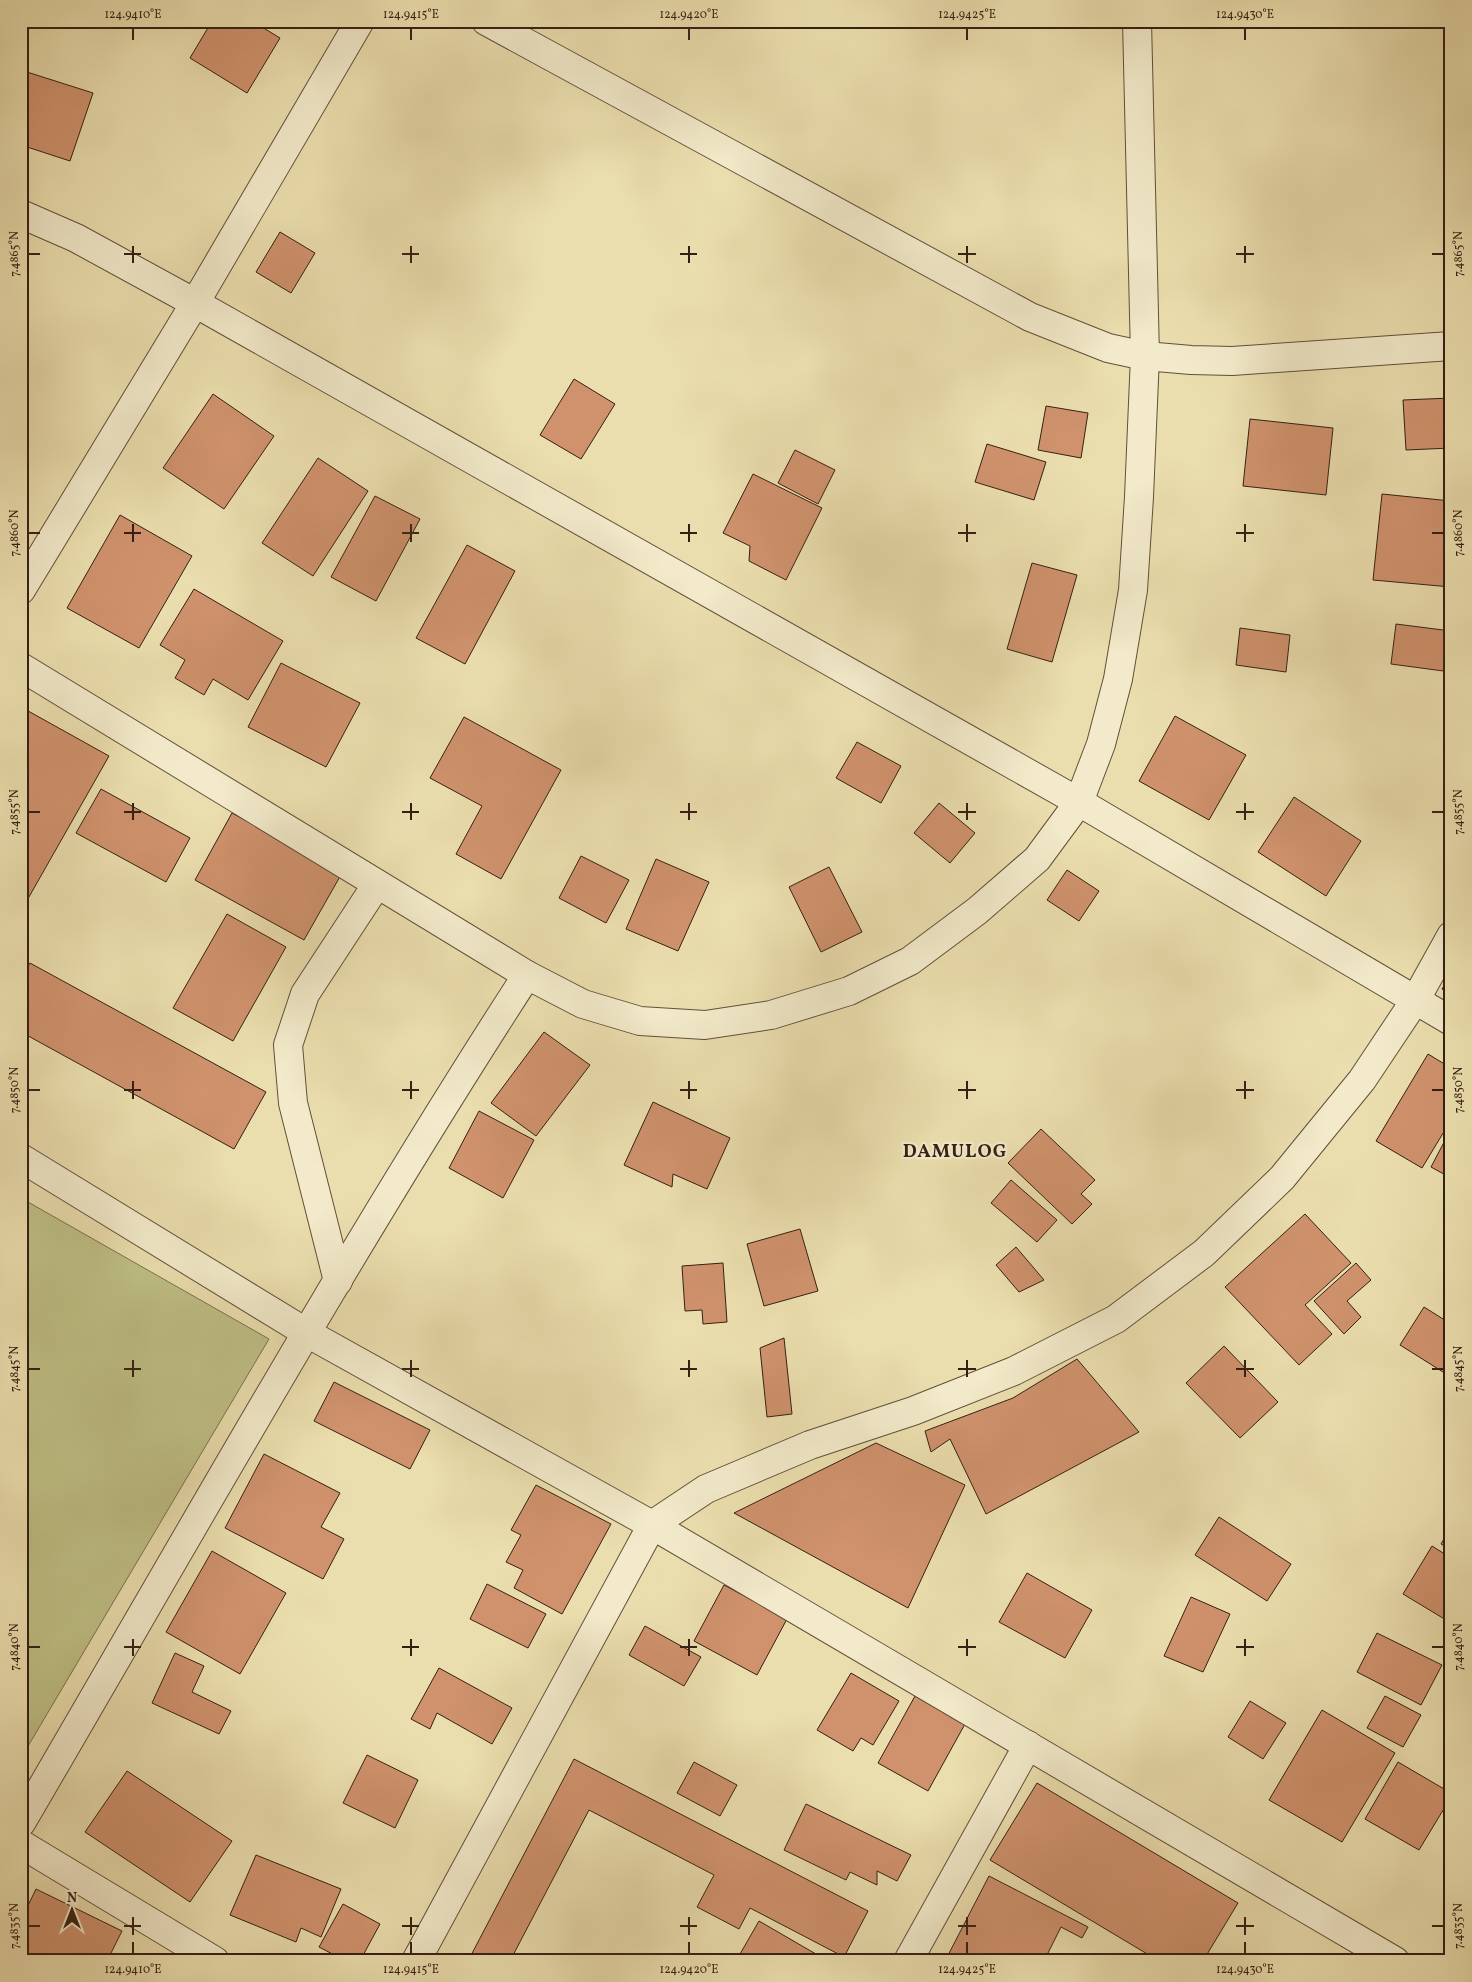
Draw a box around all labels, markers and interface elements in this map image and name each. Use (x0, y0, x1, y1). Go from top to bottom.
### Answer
text: 124.9410°E (104, 7, 162, 23)
text: 124.9415°E (383, 7, 439, 23)
text: 124.9420°E (660, 7, 718, 23)
text: 124.9425°E (938, 7, 996, 23)
text: 124.9430°E (1216, 7, 1274, 23)
text: 7.4865°N (7, 231, 23, 277)
text: 7.4865°N (1451, 231, 1467, 277)
text: 7.4860°N (7, 509, 23, 556)
text: 7.4860°N (1451, 509, 1467, 556)
text: 7.4855°N (7, 789, 23, 835)
text: 7.4855°N (1451, 789, 1467, 835)
text: 7.4850°N (7, 1067, 23, 1113)
text: 7.4850°N (1451, 1067, 1467, 1113)
district label: DAMULOG (903, 1139, 1007, 1165)
text: 7.4845°N (7, 1346, 23, 1392)
text: 7.4845°N (1451, 1346, 1467, 1392)
text: 7.4840°N (7, 1623, 23, 1671)
text: 7.4840°N (1451, 1623, 1467, 1671)
north arrow (48, 1884, 98, 1934)
text: N (67, 1889, 77, 1908)
text: 7.4835°N (7, 1903, 23, 1949)
text: 7.4835°N (1451, 1903, 1467, 1949)
text: 124.9410°E (104, 1962, 162, 1978)
text: 124.9415°E (383, 1962, 439, 1978)
text: 124.9420°E (660, 1962, 718, 1978)
text: 124.9425°E (938, 1962, 996, 1978)
text: 124.9430°E (1216, 1962, 1274, 1978)

